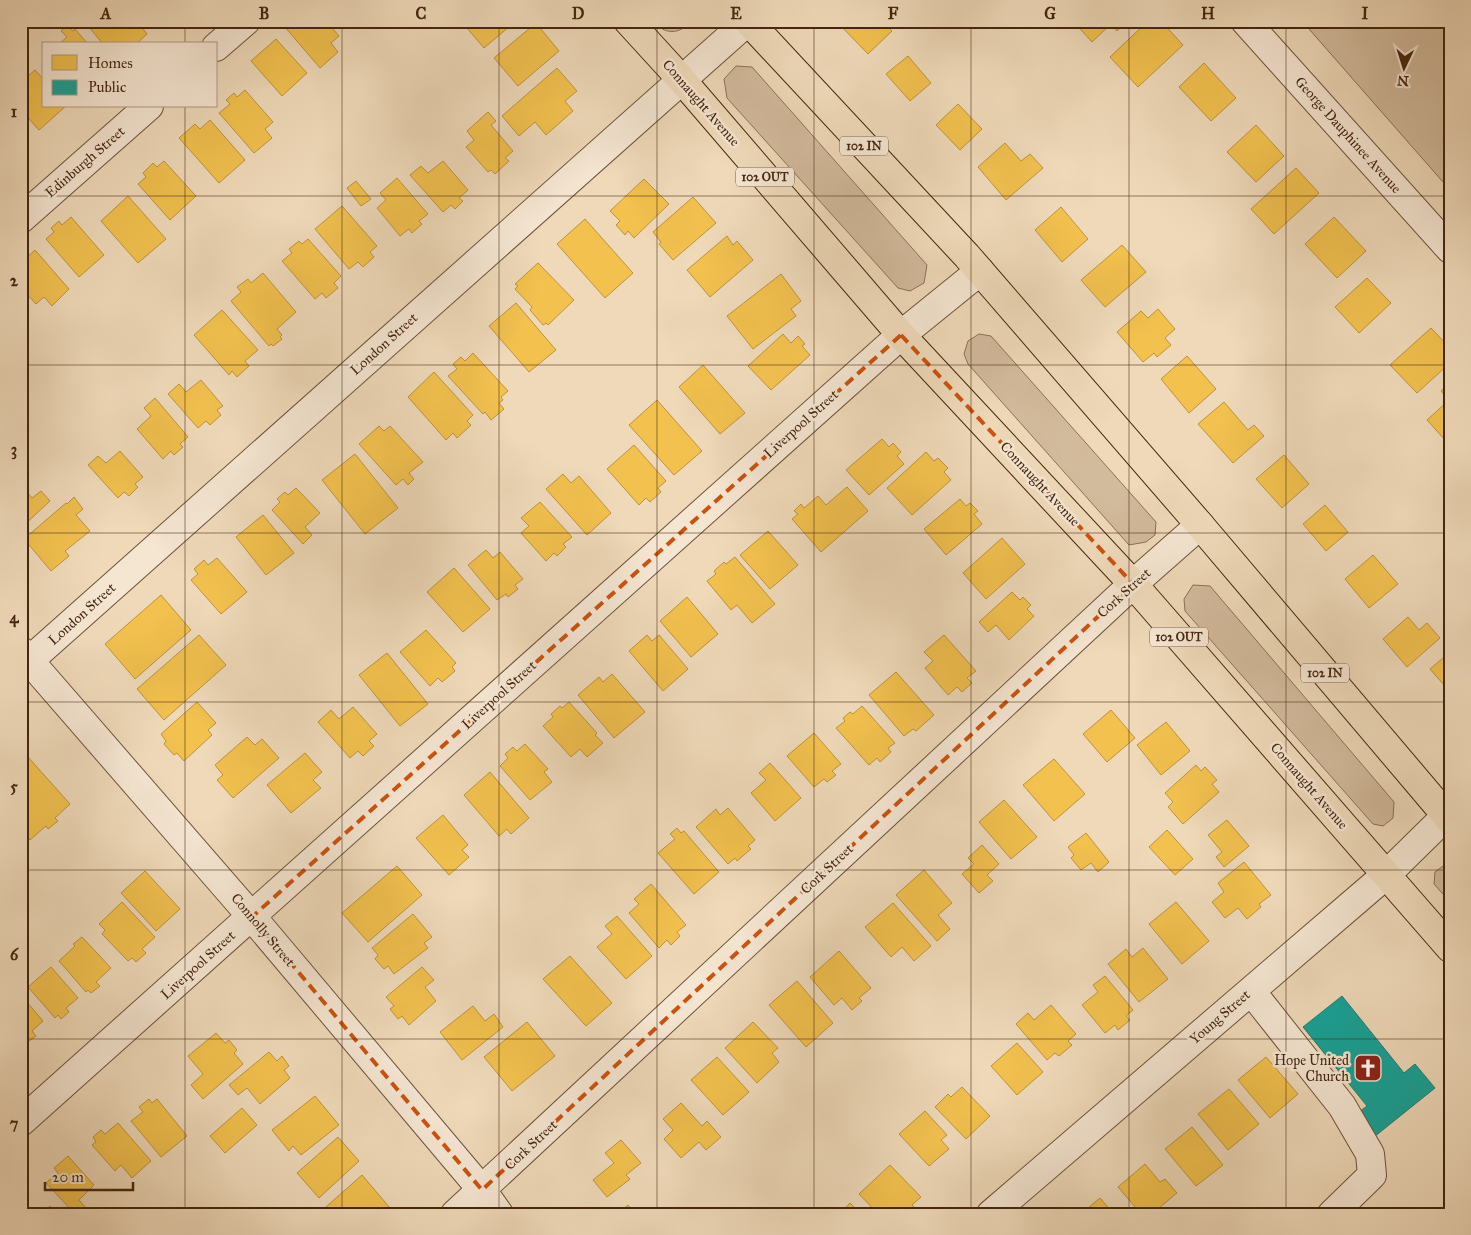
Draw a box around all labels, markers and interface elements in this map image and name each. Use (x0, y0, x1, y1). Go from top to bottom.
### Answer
text: A (100, 4, 112, 23)
text: B (259, 4, 269, 23)
text: C (416, 4, 427, 23)
text: D (572, 4, 585, 23)
text: E (730, 4, 742, 23)
text: F (888, 4, 899, 23)
text: G (1044, 4, 1056, 23)
text: H (1201, 4, 1215, 23)
text: I (1362, 4, 1369, 23)
legend (42, 42, 218, 108)
north arrow (1378, 42, 1428, 92)
text: Homes (88, 54, 133, 72)
street label: Connaught Avenue (659, 56, 743, 150)
text: N (1396, 72, 1410, 89)
street label: George Dauphinee Avenue (1291, 73, 1405, 197)
text: Public (88, 78, 126, 96)
text: 1 (11, 102, 18, 121)
street label: Edinburgh Street (42, 123, 128, 201)
road number: 102 IN (840, 136, 888, 156)
road number: 102 OUT (736, 168, 794, 186)
text: 2 (10, 271, 19, 290)
street label: London Street (347, 309, 421, 379)
street label: Liverpool Street (760, 386, 842, 462)
street label: Connaught Avenue (996, 438, 1084, 530)
text: 3 (11, 440, 17, 460)
street label: Cork Street (1094, 565, 1154, 621)
street label: London Street (45, 579, 119, 649)
text: 4 (10, 608, 20, 628)
road number: 102 OUT (1150, 628, 1208, 646)
street label: Liverpool Street (458, 657, 540, 733)
road number: 102 IN (1301, 664, 1349, 682)
street label: Connaught Avenue (1267, 739, 1351, 833)
text: 5 (10, 777, 18, 796)
street label: Cork Street (797, 840, 857, 898)
street label: Connolly Street (227, 890, 299, 970)
street label: Liverpool Street (157, 927, 239, 1003)
text: 6 (10, 945, 19, 964)
street label: Young Street (1186, 986, 1254, 1048)
place label: Hope United Church (1274, 1052, 1349, 1085)
church icon: Hope United Church (1353, 1053, 1383, 1083)
text: 7 (10, 1114, 19, 1133)
street label: Cork Street (501, 1116, 561, 1174)
scale bar (45, 1160, 132, 1192)
text: 20 m (52, 1168, 84, 1186)

